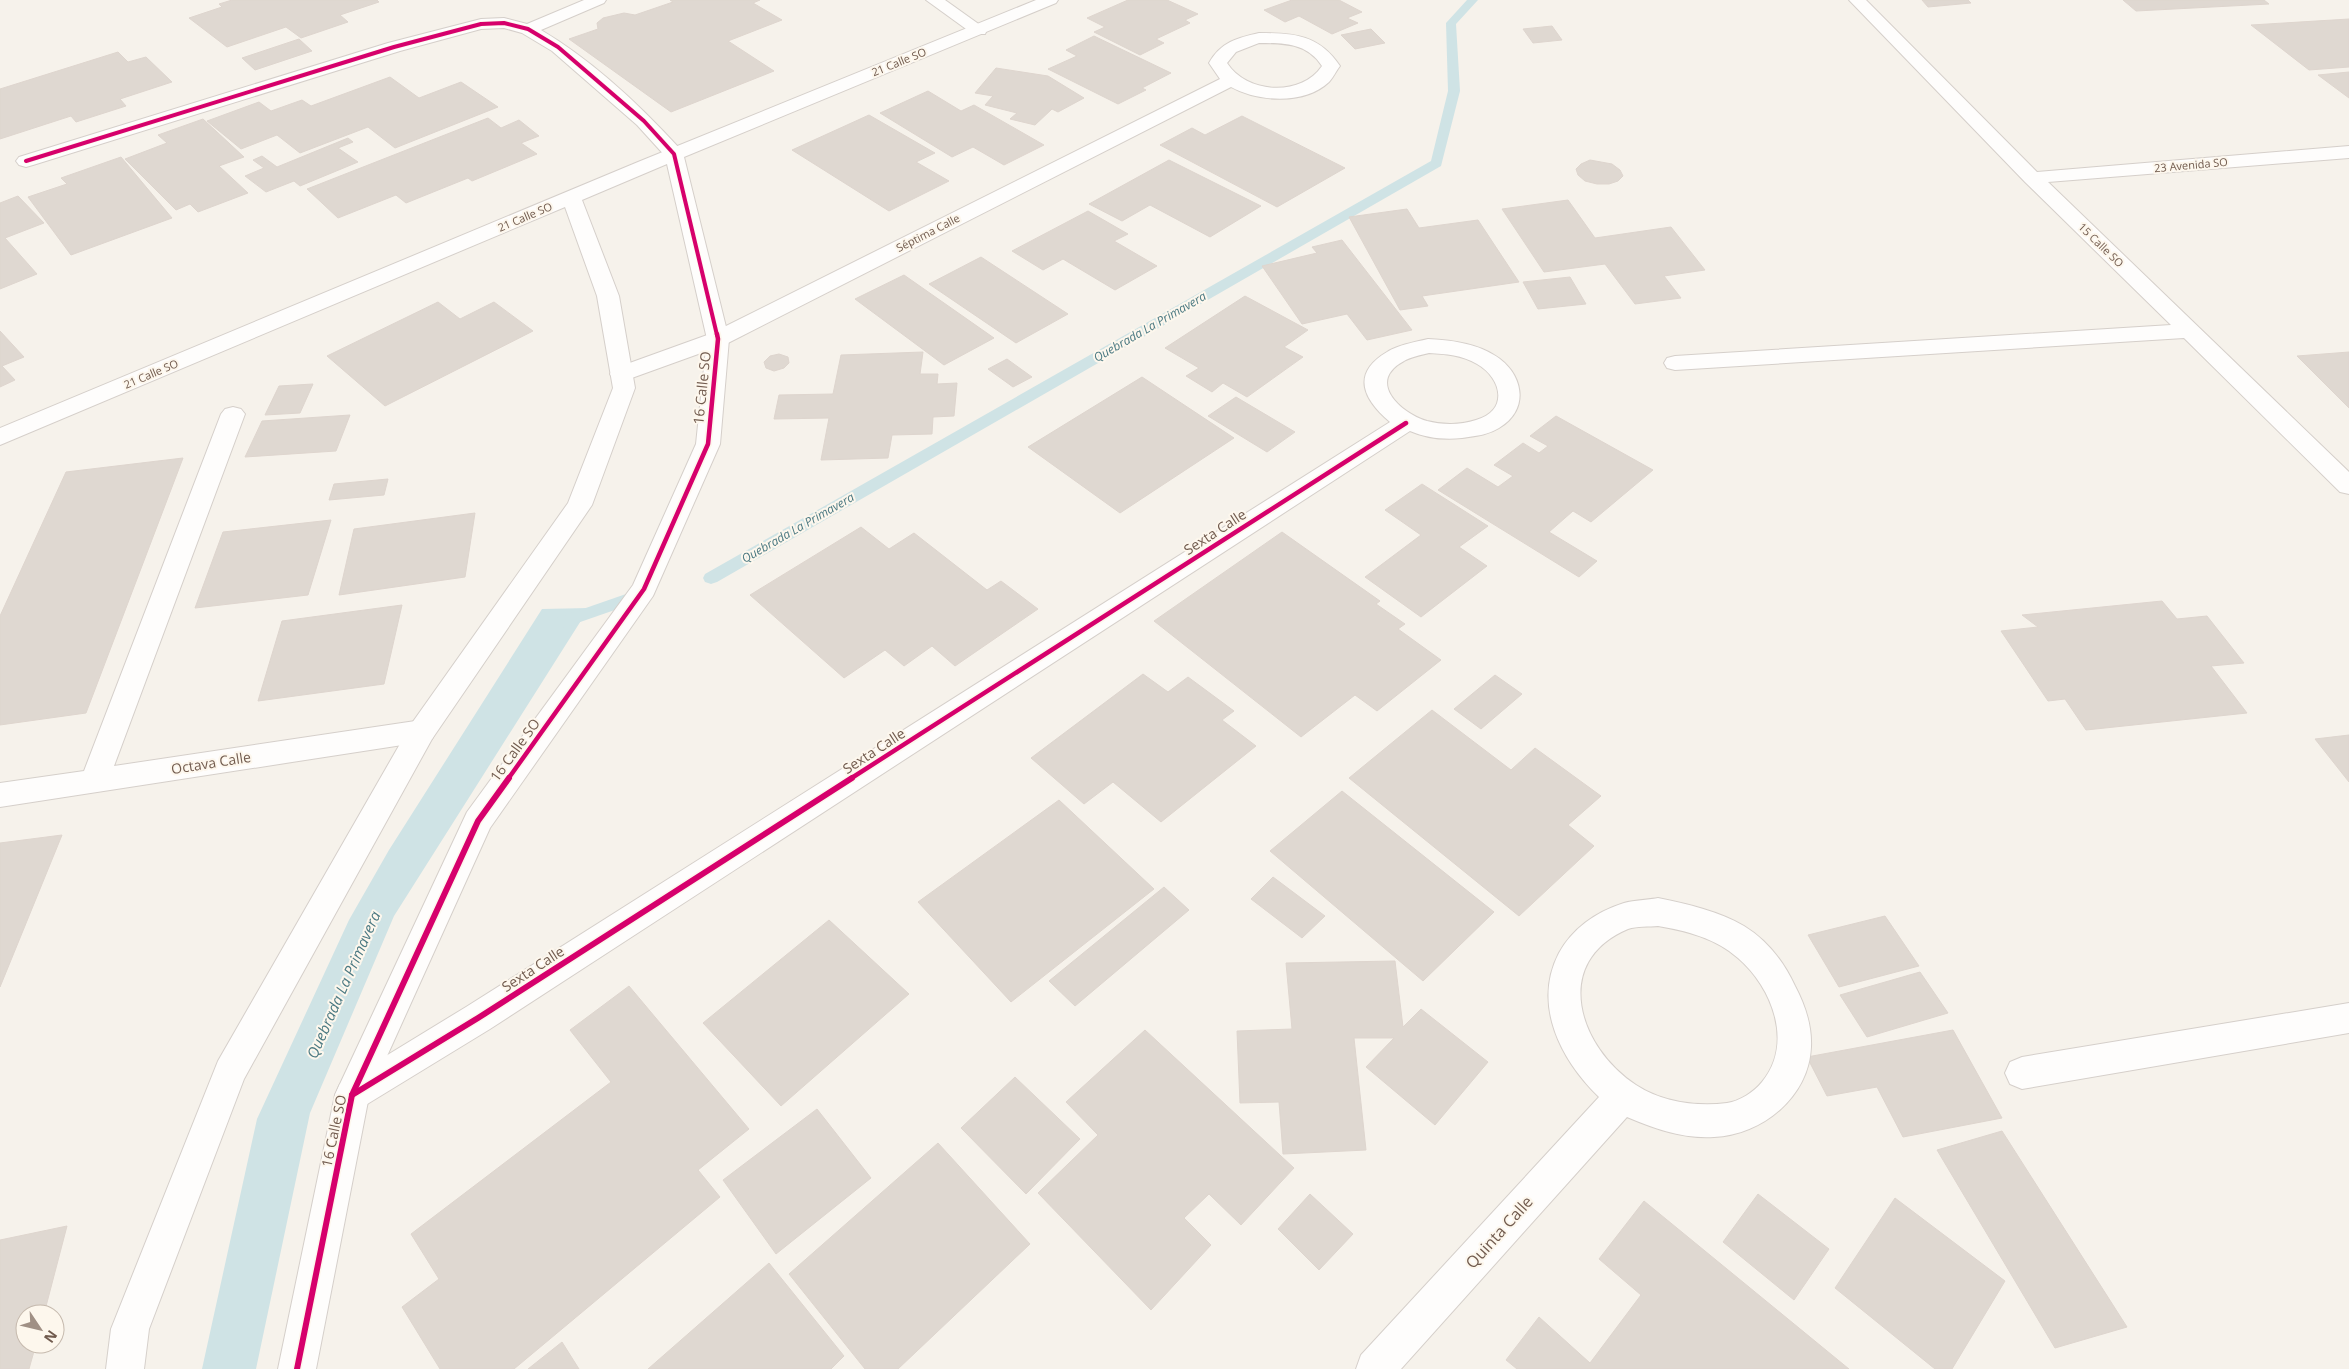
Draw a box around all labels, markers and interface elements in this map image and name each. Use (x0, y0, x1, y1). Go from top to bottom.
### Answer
street label: 21 Calle SO (869, 44, 928, 79)
street label: 23 Avenida SO (2154, 154, 2228, 175)
street label: 21 Calle SO (495, 198, 554, 235)
street label: Séptima Calle (893, 210, 962, 255)
street label: 15 Calle SO (2075, 219, 2127, 270)
water label: Quebrada La Primavera (1090, 287, 1209, 366)
street label: 16 Calle SO (688, 350, 715, 425)
street label: 21 Calle SO (121, 355, 180, 392)
water label: Quebrada La Primavera (738, 488, 857, 567)
street label: Sexta Calle (1180, 504, 1250, 559)
street label: 16 Calle SO (485, 714, 544, 785)
street label: Sexta Calle (839, 723, 909, 778)
street label: Octava Calle (170, 747, 252, 778)
water label: Quebrada La Primavera (302, 907, 385, 1061)
street label: Sexta Calle (498, 941, 568, 996)
street label: 16 Calle SO (317, 1093, 350, 1169)
street label: Quinta Calle (1460, 1191, 1538, 1273)
north arrow (15, 1304, 65, 1354)
text: N (40, 1327, 62, 1347)

